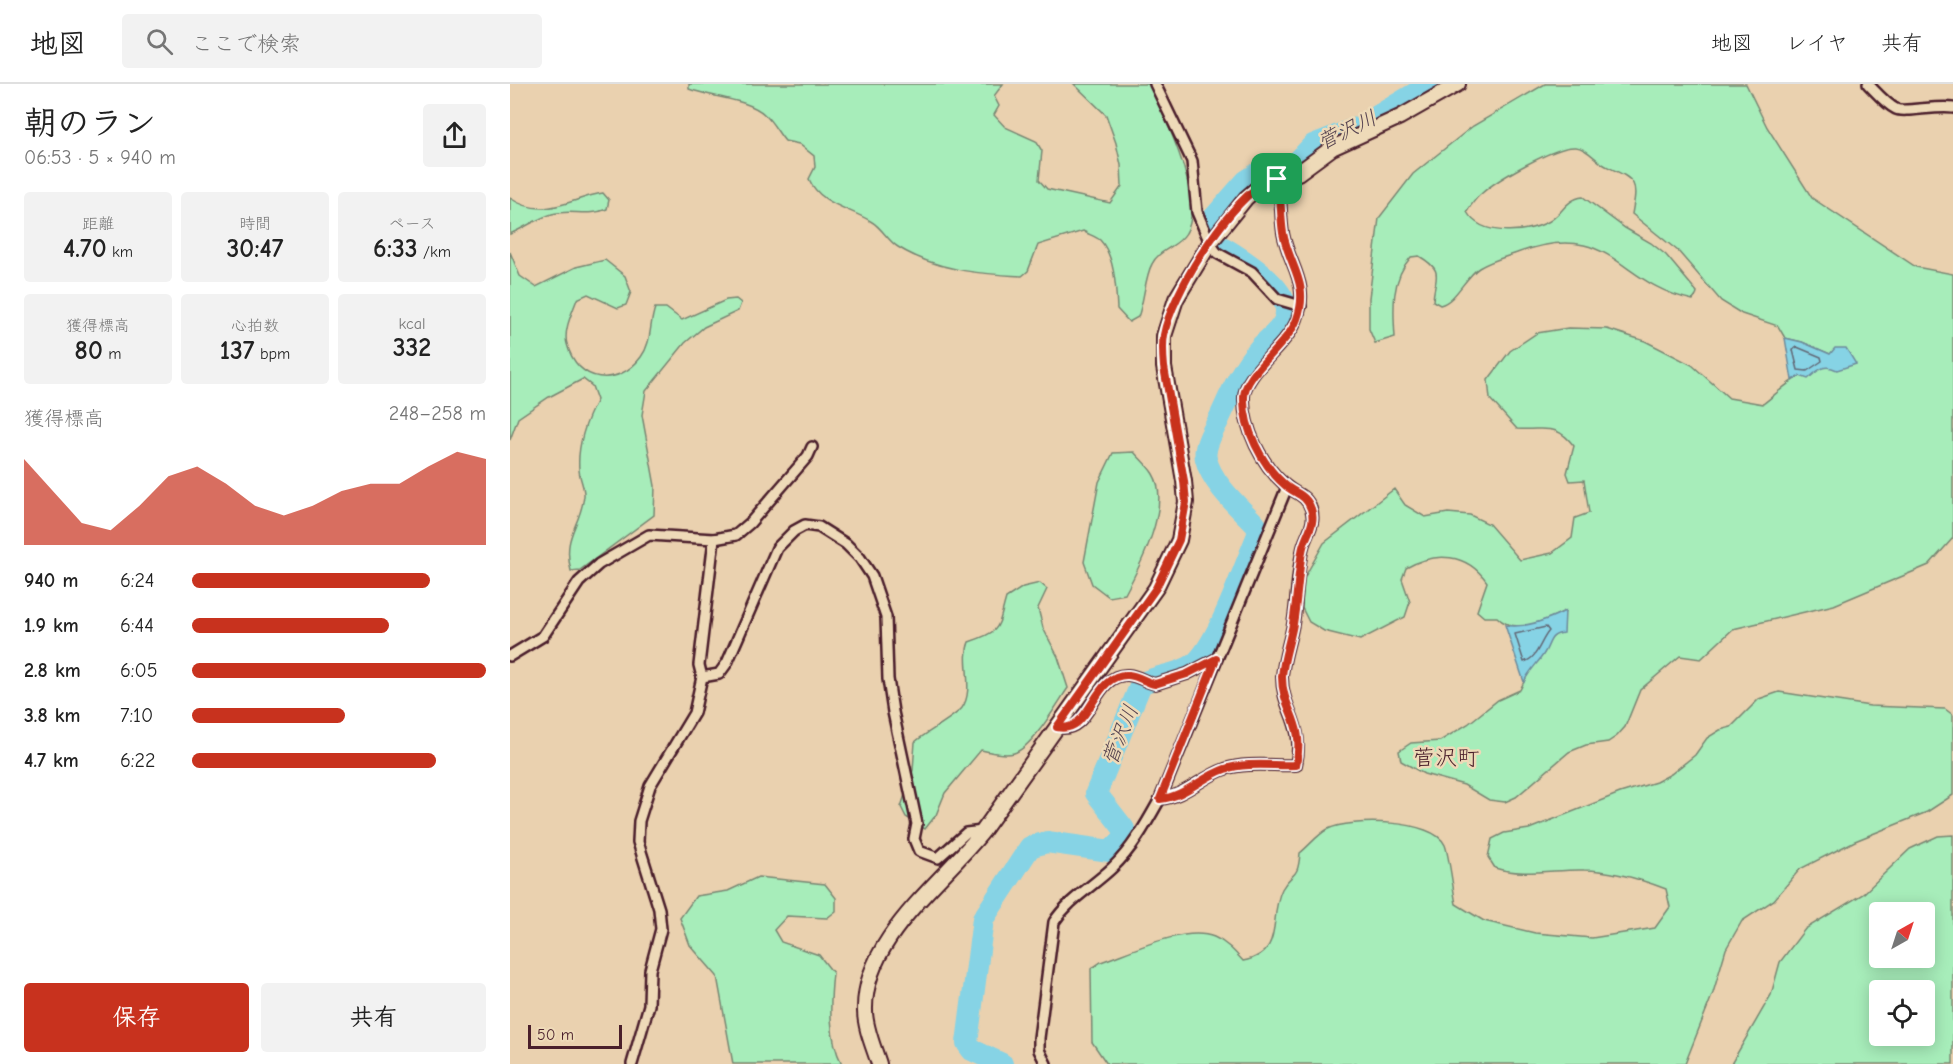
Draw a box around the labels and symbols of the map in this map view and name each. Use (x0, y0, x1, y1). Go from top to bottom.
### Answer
water label: 菅沢川 (1313, 105, 1381, 155)
pin (1251, 153, 1302, 204)
water label: 菅沢川 (1097, 701, 1143, 769)
district label: 菅沢町 (1413, 745, 1479, 771)
north arrow (1869, 902, 1935, 968)
scale bar (528, 1022, 622, 1050)

